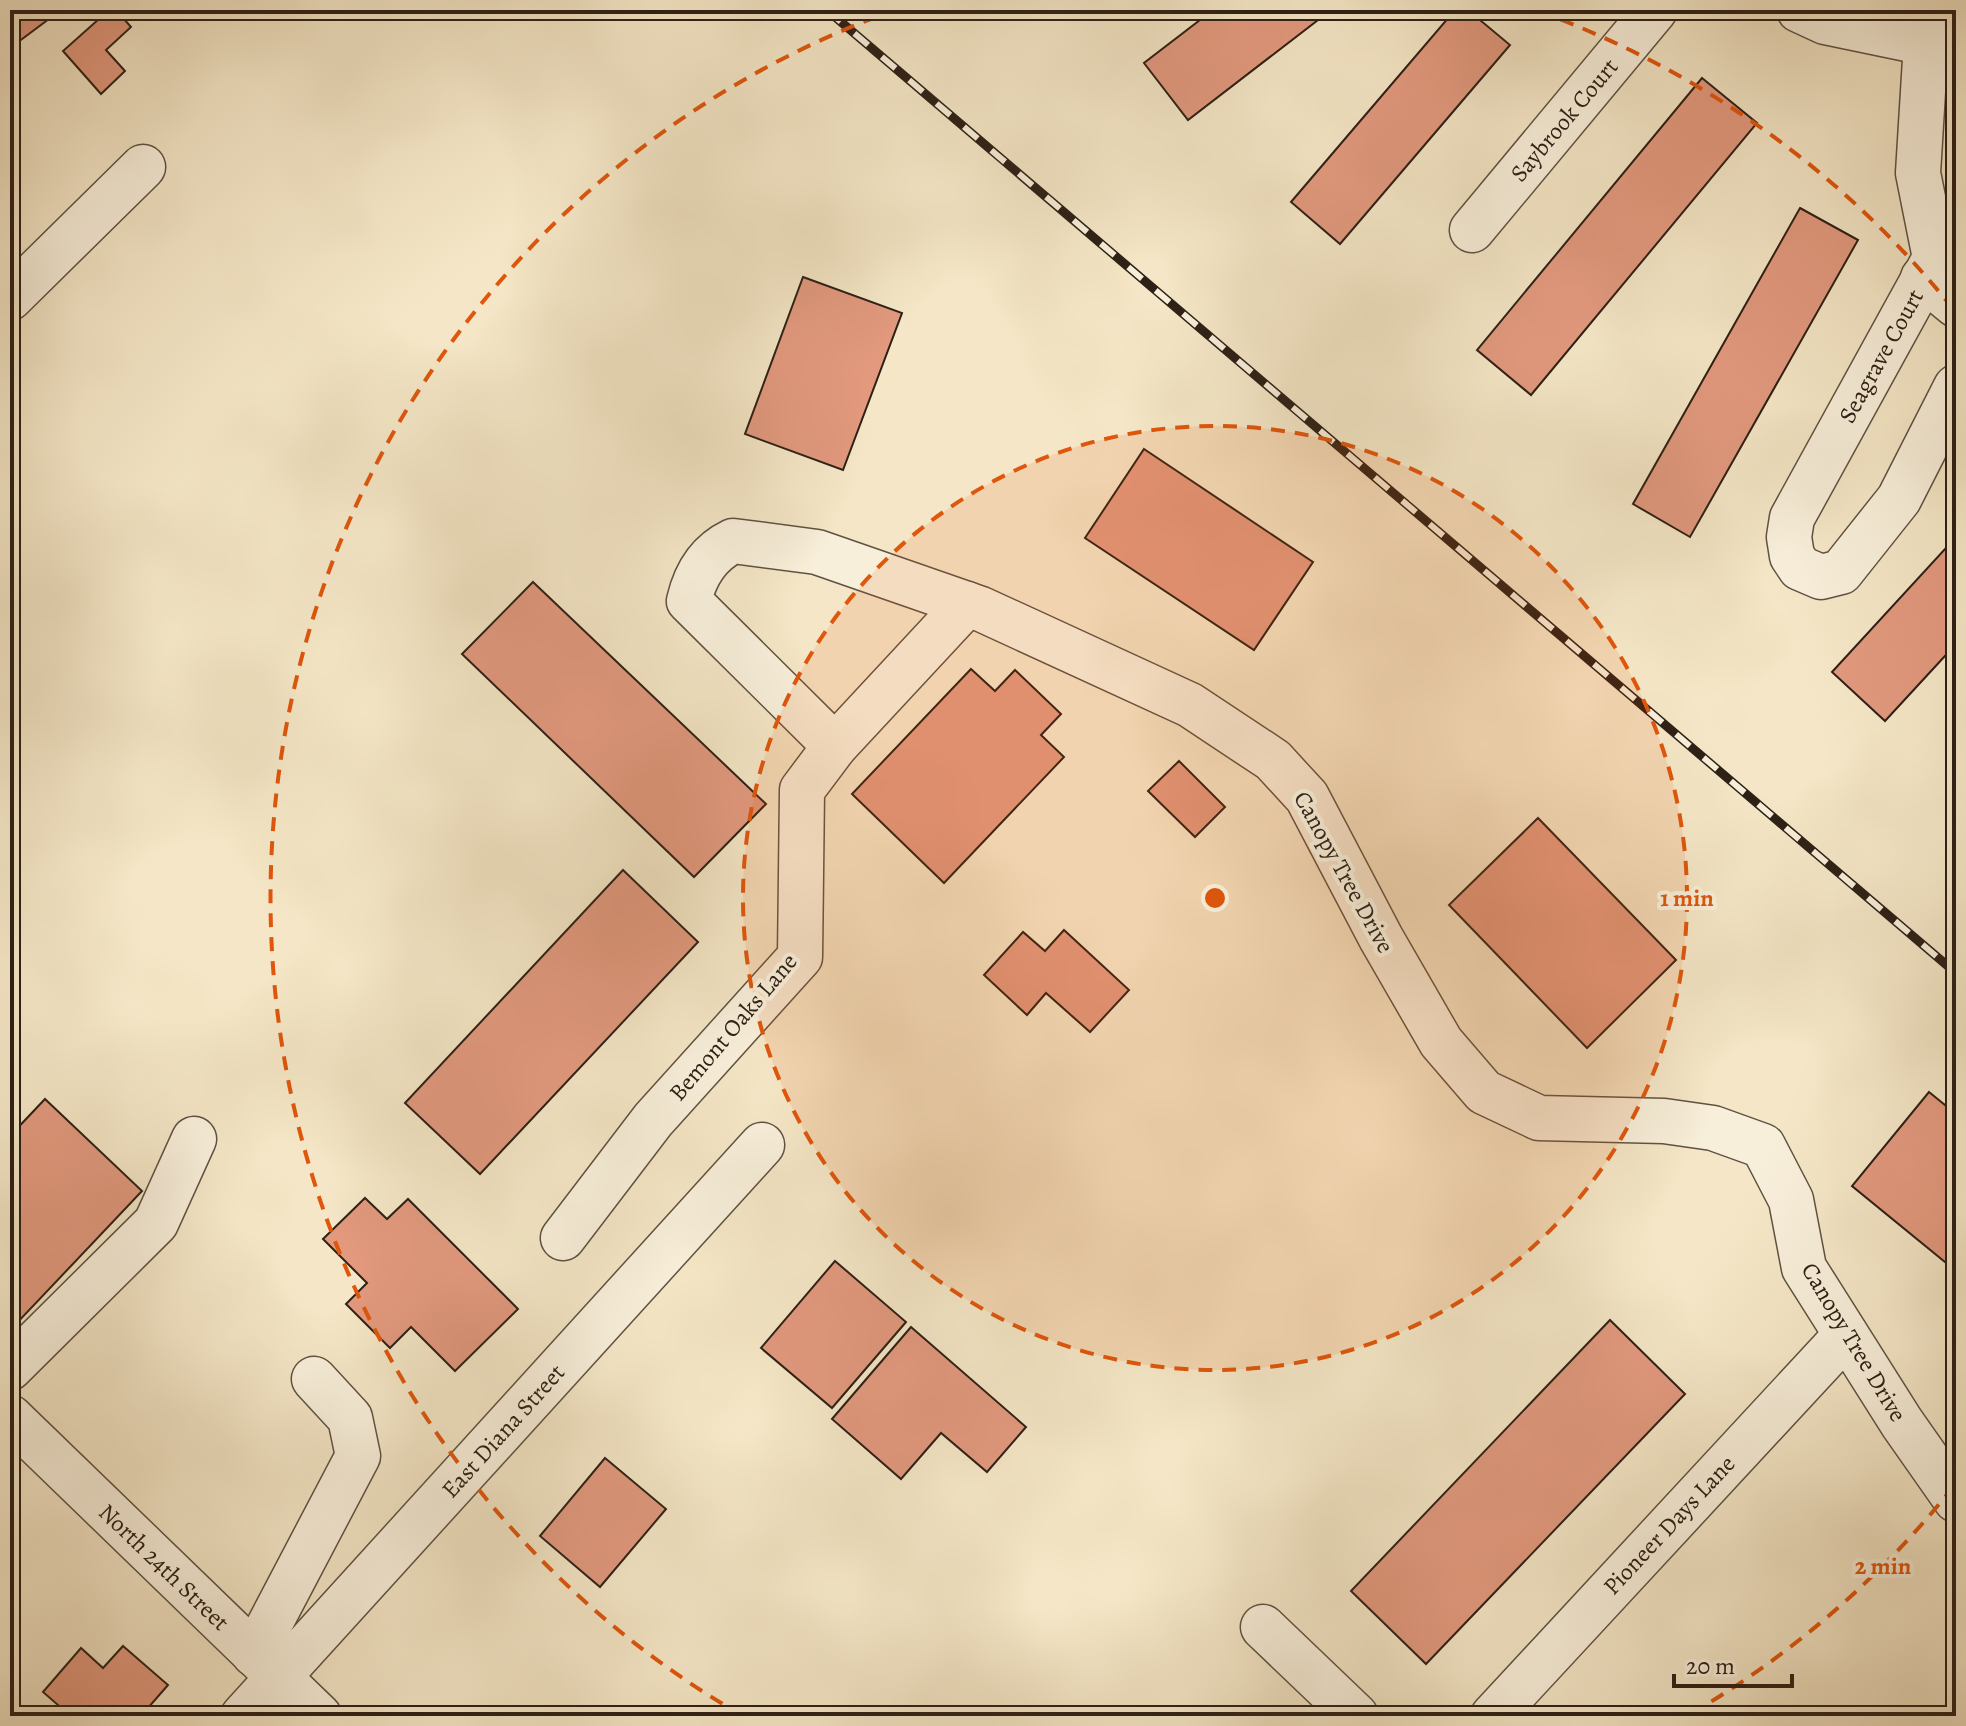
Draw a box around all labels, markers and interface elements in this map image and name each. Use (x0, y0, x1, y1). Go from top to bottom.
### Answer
street label: Saybrook Court (1503, 51, 1625, 189)
street label: Seagrave Court (1831, 283, 1931, 429)
street label: Canopy Tree Drive (1286, 785, 1402, 959)
text: 1 min (1660, 882, 1714, 914)
centre of rings (1201, 884, 1229, 912)
street label: Bemont Oaks Lane (662, 946, 804, 1108)
street label: Canopy Tree Drive (1794, 1256, 1914, 1428)
street label: East Diana Street (434, 1357, 572, 1505)
street label: Pioneer Days Lane (1596, 1448, 1742, 1602)
street label: North 24th Street (92, 1496, 236, 1638)
text: 2 min (1855, 1550, 1912, 1582)
scale bar (1674, 1638, 1792, 1688)
text: 20 m (1686, 1650, 1735, 1682)

